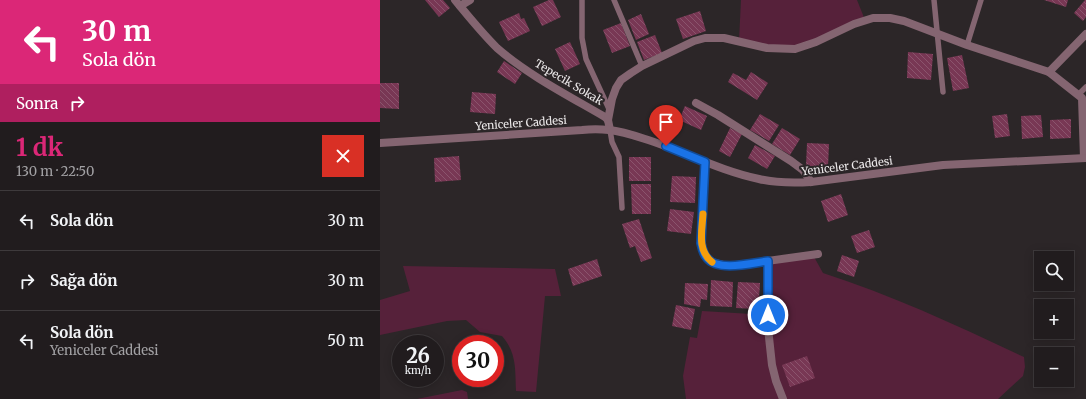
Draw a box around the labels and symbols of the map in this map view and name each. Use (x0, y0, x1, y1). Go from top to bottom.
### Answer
street label: Tepecik Sokak (532, 56, 606, 108)
pin (649, 105, 683, 146)
street label: Yeniceler Caddesi (474, 113, 568, 133)
street label: Yeniceler Caddesi (800, 153, 894, 179)
position arrow (747, 294, 789, 336)
speed limit sign: 30 (452, 335, 504, 387)

